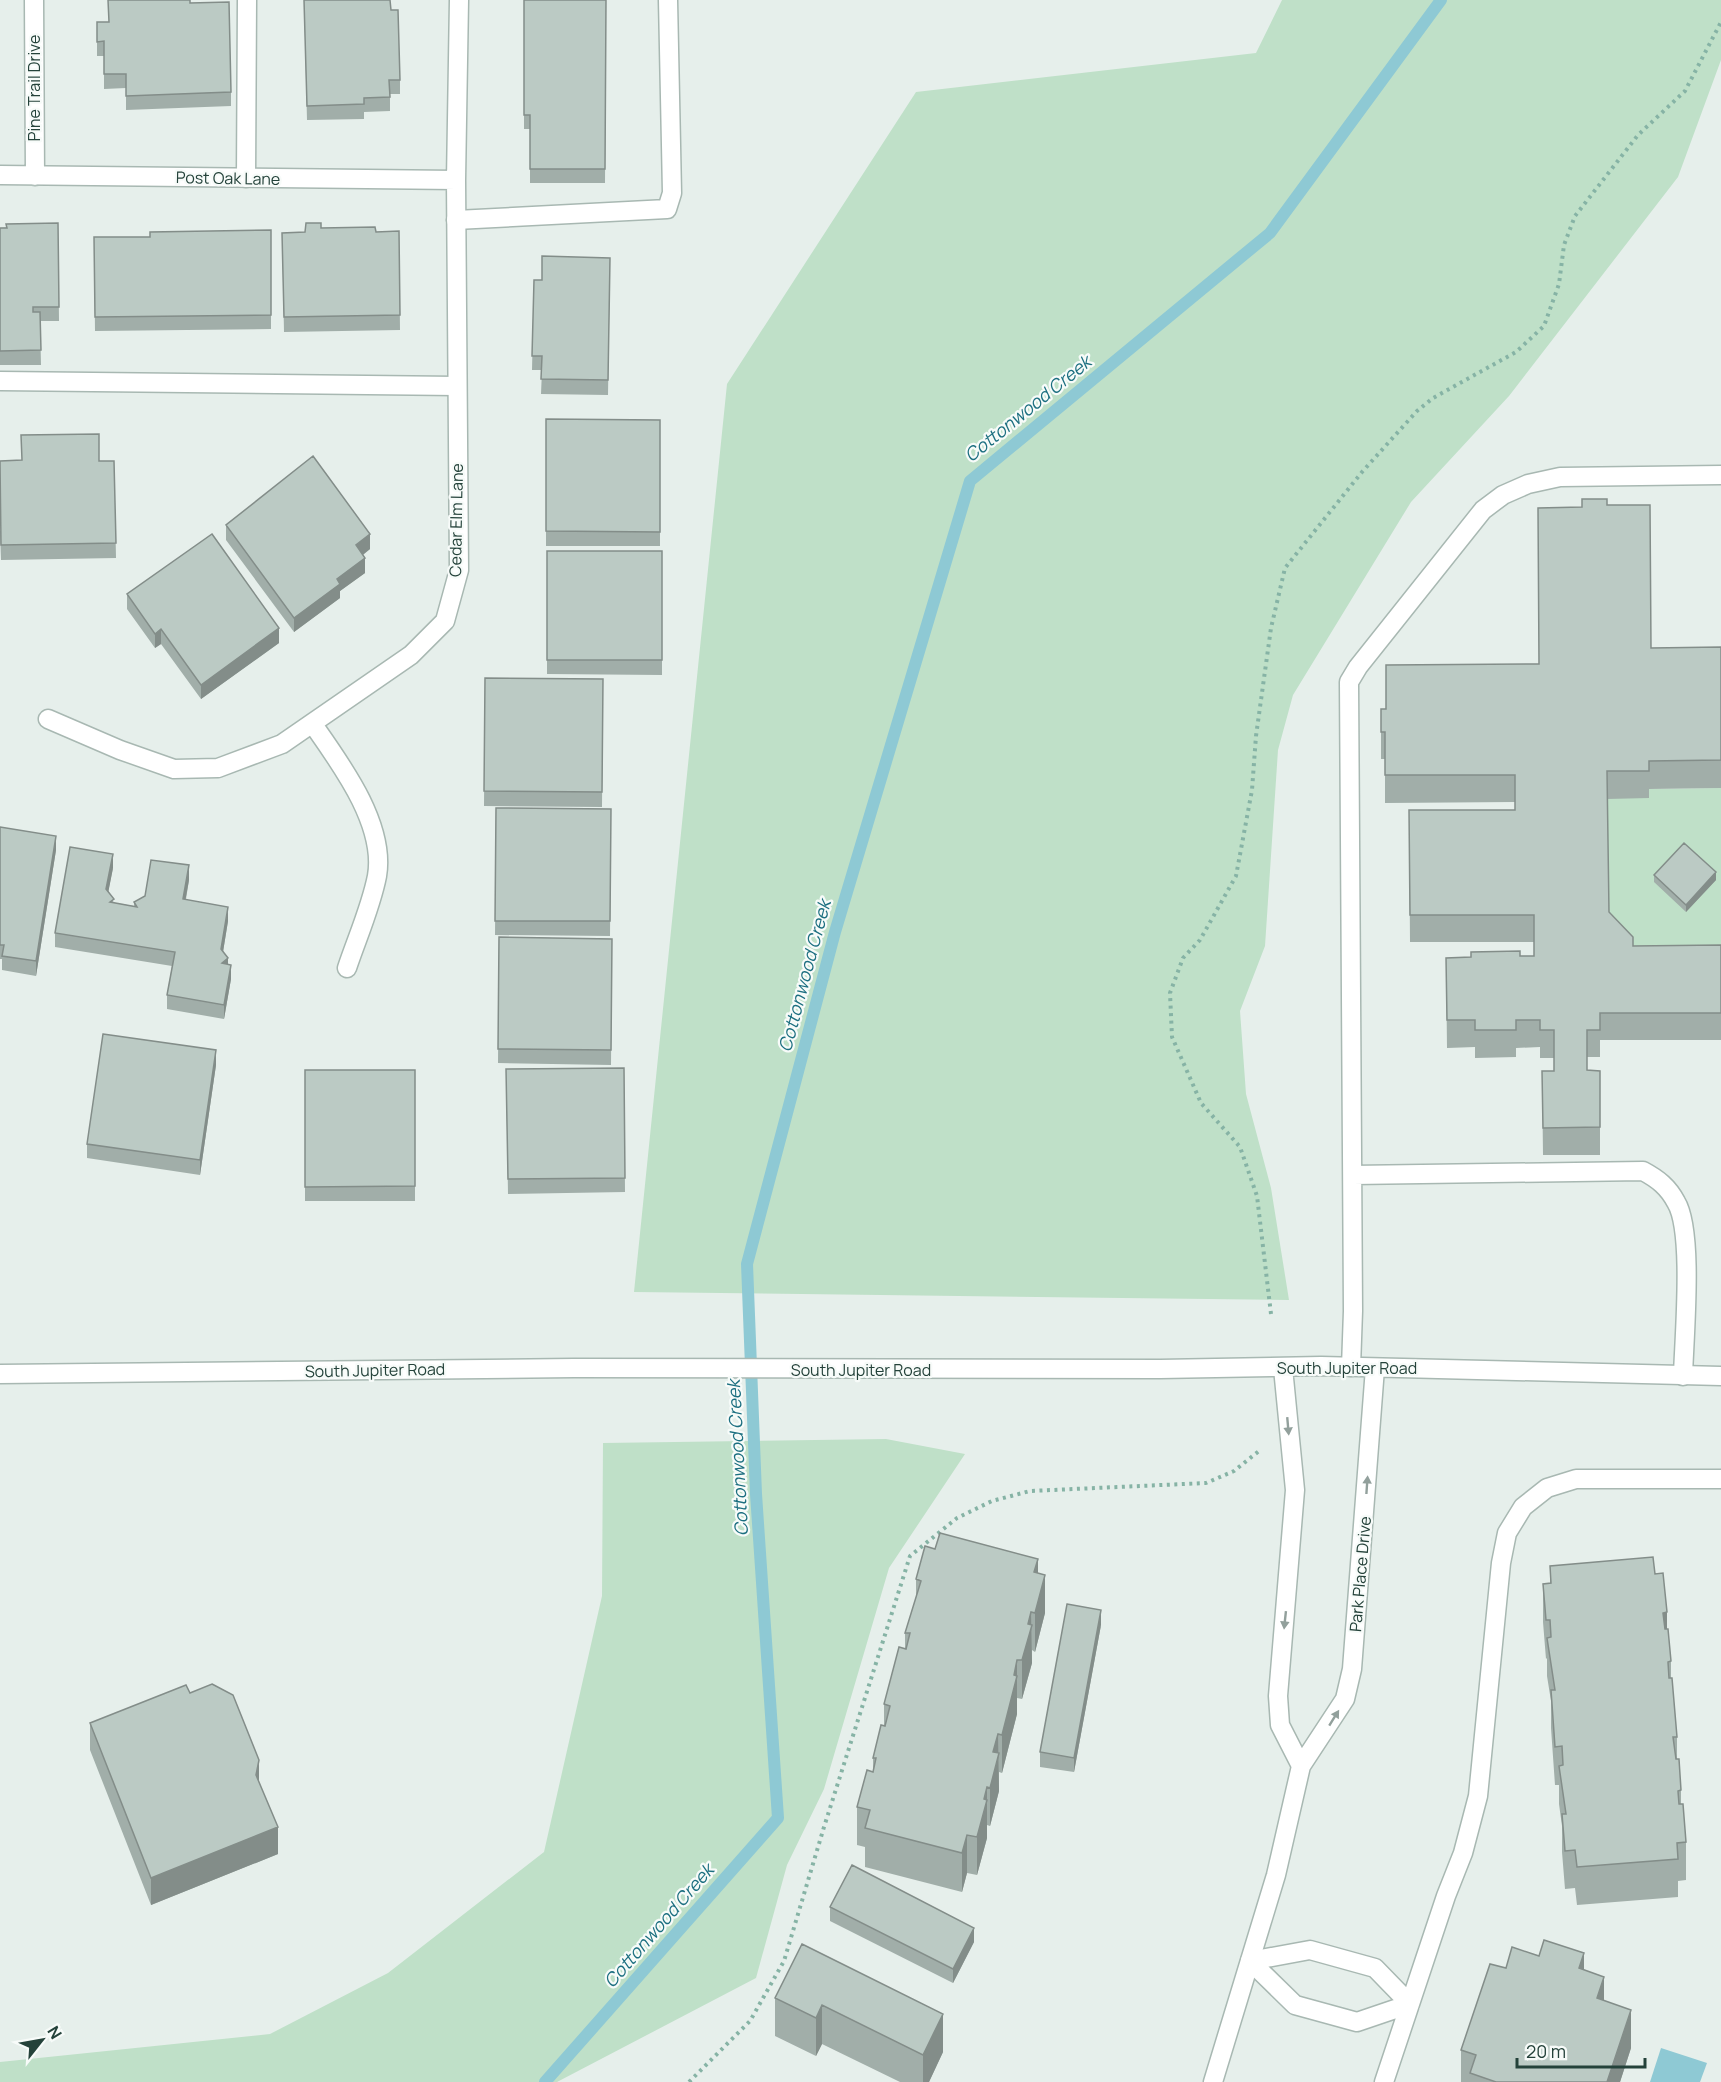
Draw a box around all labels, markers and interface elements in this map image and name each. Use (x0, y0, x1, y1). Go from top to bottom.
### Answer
street label: Pine Trail Drive (23, 35, 45, 141)
street label: Post Oak Lane (176, 166, 280, 190)
water label: Cottonwood Creek (959, 348, 1098, 467)
street label: Cedar Elm Lane (444, 463, 468, 577)
water label: Cottonwood Creek (772, 894, 837, 1054)
street label: South Jupiter Road (1277, 1357, 1417, 1379)
street label: South Jupiter Road (305, 1358, 445, 1382)
street label: South Jupiter Road (791, 1359, 931, 1381)
water label: Cottonwood Creek (721, 1376, 753, 1537)
one-way arrow (1283, 1416, 1293, 1435)
one-way arrow (1362, 1475, 1372, 1494)
street label: Park Place Drive (1344, 1515, 1376, 1633)
one-way arrow (1280, 1611, 1289, 1630)
one-way arrow (1329, 1710, 1340, 1726)
water label: Cottonwood Creek (598, 1856, 721, 1992)
north arrow (12, 2010, 72, 2070)
text: N (42, 2022, 67, 2043)
scale bar (1517, 2031, 1644, 2069)
text: 20 m (1526, 2039, 1566, 2063)

